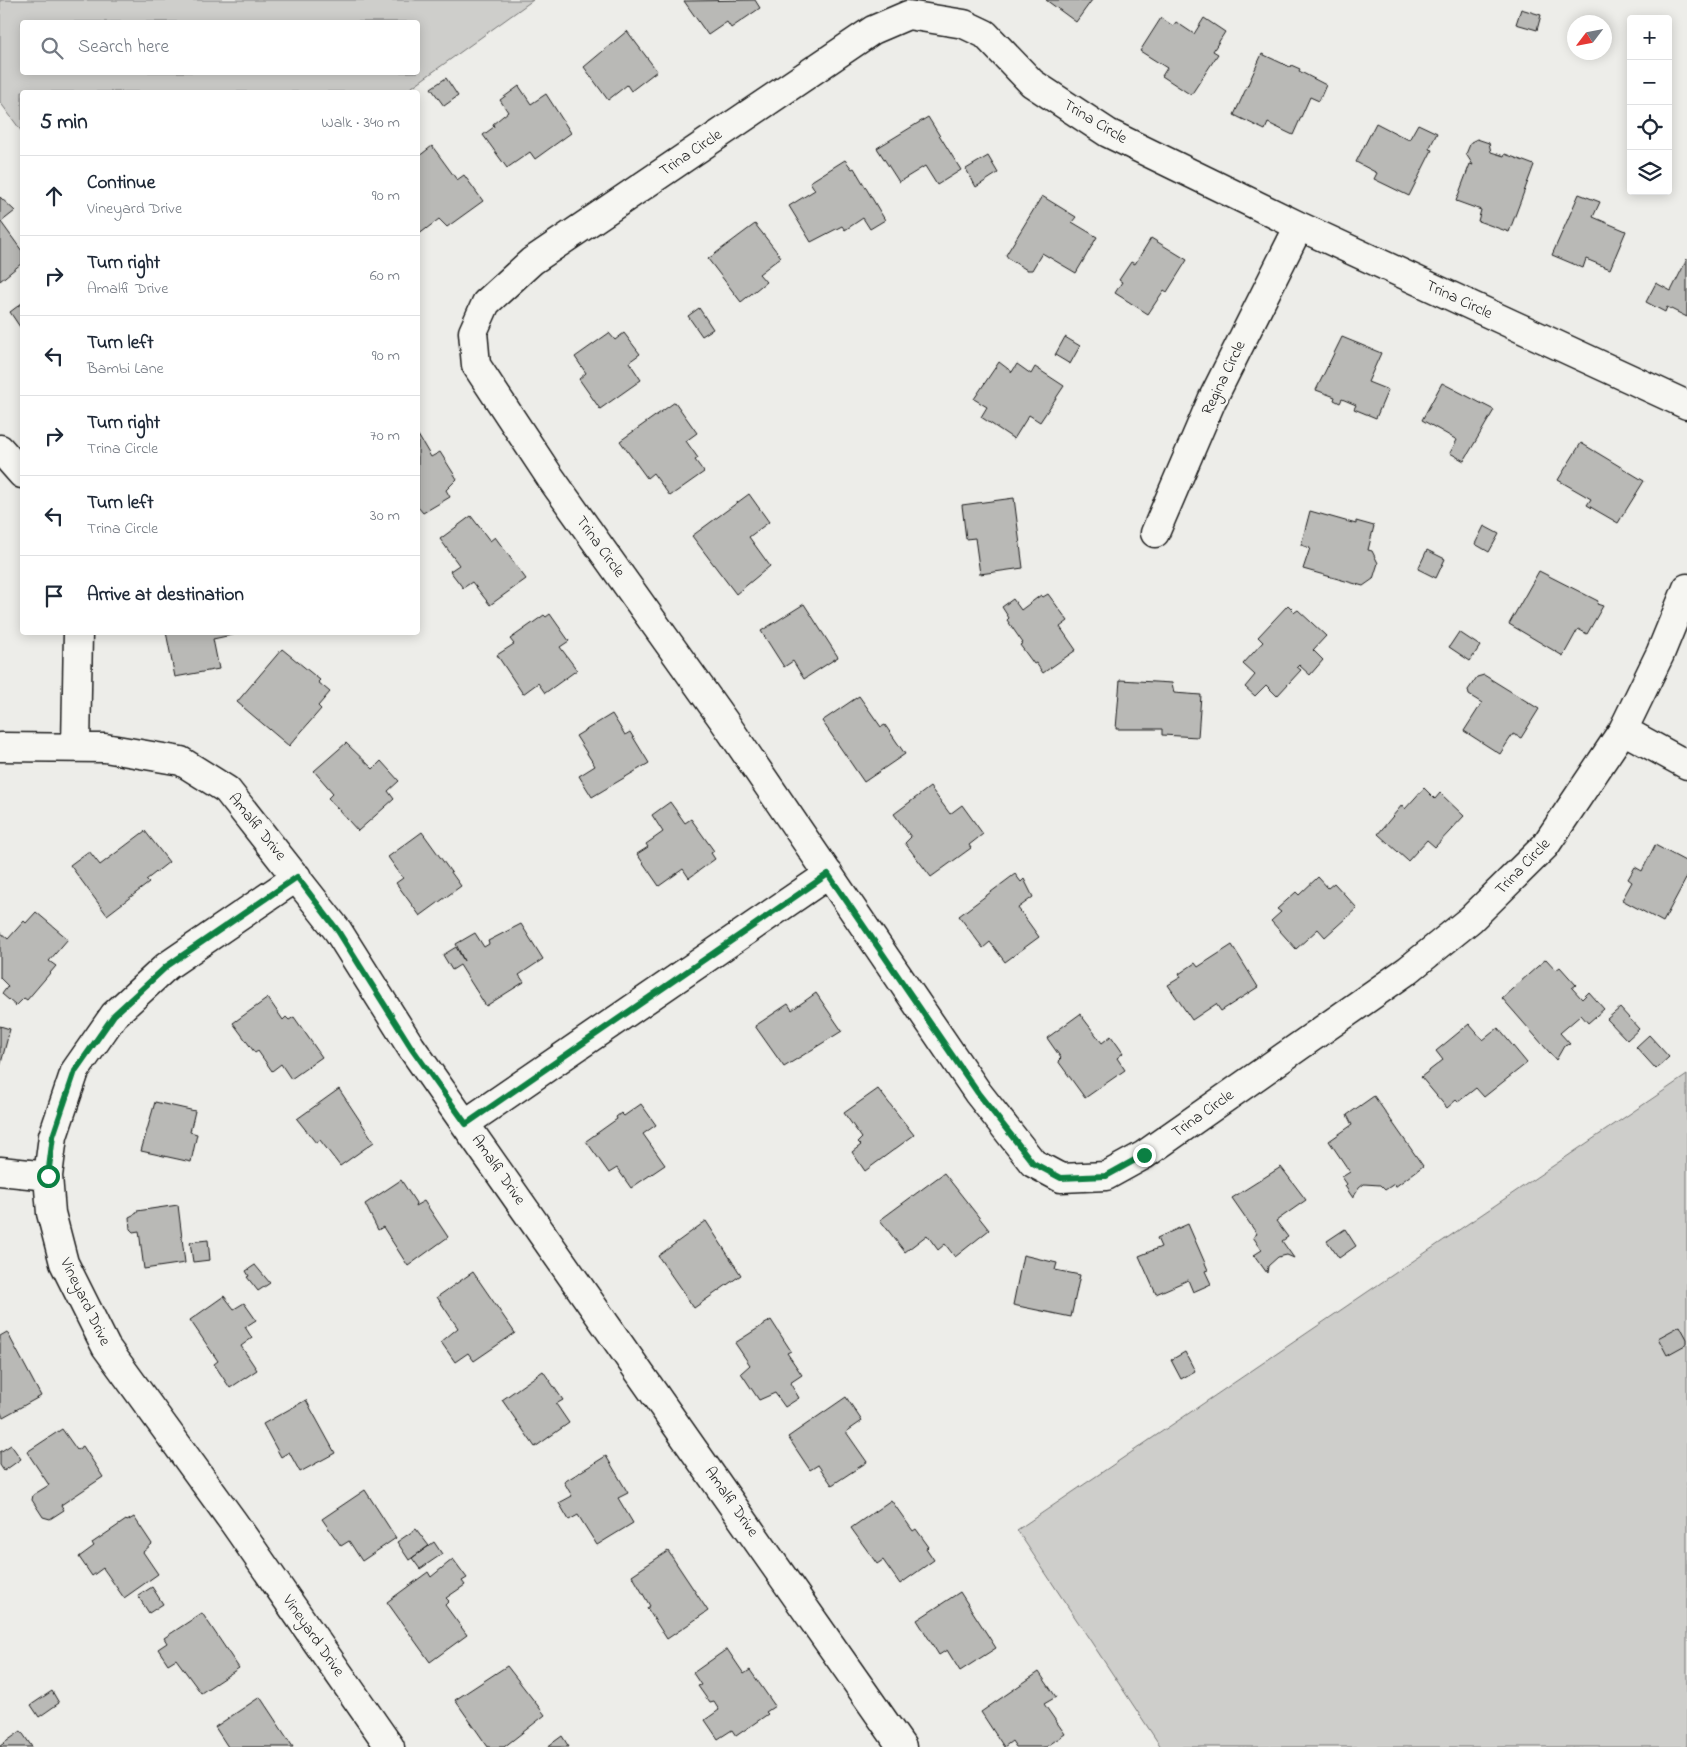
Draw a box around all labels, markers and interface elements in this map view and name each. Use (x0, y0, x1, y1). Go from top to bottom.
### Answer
north arrow (1567, 15, 1612, 60)
map controls (1627, 15, 1672, 195)
button: + (1627, 15, 1672, 60)
search box (20, 20, 420, 75)
icon: search (38, 34, 66, 62)
text: Search here (78, 34, 169, 61)
button: − (1627, 60, 1672, 105)
street label: Trina Circle (1058, 93, 1132, 151)
button: locate (1627, 105, 1672, 150)
text: 5 min (40, 108, 88, 138)
text: Walk · 340 m (321, 111, 400, 135)
street label: Trina Circle (655, 123, 728, 183)
button: layers (1627, 150, 1672, 195)
text: Continue (87, 170, 155, 197)
icon: ahead (40, 182, 68, 210)
text: 90 m (372, 184, 400, 208)
text: Vineyard Drive (87, 197, 182, 221)
text: Turn right (87, 250, 160, 277)
icon: right (40, 262, 68, 290)
text: 60 m (370, 264, 400, 288)
street label: Trina Circle (1422, 274, 1497, 326)
text: Amalfi Drive (87, 277, 168, 301)
text: Turn left (87, 330, 154, 357)
street label: Regina Circle (1196, 336, 1253, 419)
icon: left (40, 342, 68, 370)
text: 90 m (372, 344, 400, 368)
text: Bambi Lane (87, 357, 164, 381)
text: Turn right (87, 410, 160, 437)
icon: right (40, 422, 68, 450)
text: 70 m (370, 424, 400, 448)
text: Trina Circle (87, 437, 158, 461)
text: Turn left (87, 490, 154, 517)
icon: left (40, 502, 68, 530)
text: 30 m (370, 504, 400, 528)
street label: Trina Circle (569, 511, 631, 583)
text: Trina Circle (87, 517, 158, 541)
icon: arrive (40, 582, 68, 610)
text: Arrive at destination (87, 582, 244, 609)
street label: Amalfi Drive (222, 788, 292, 867)
street label: Trina Circle (1490, 832, 1557, 901)
street label: Trina Circle (1167, 1083, 1240, 1144)
street label: Amalfi Drive (465, 1130, 532, 1211)
route end (1133, 1144, 1156, 1167)
route start (37, 1165, 60, 1188)
street label: Vineyard Drive (53, 1253, 117, 1351)
street label: Amalfi Drive (698, 1462, 765, 1543)
street label: Vineyard Drive (275, 1589, 351, 1683)

